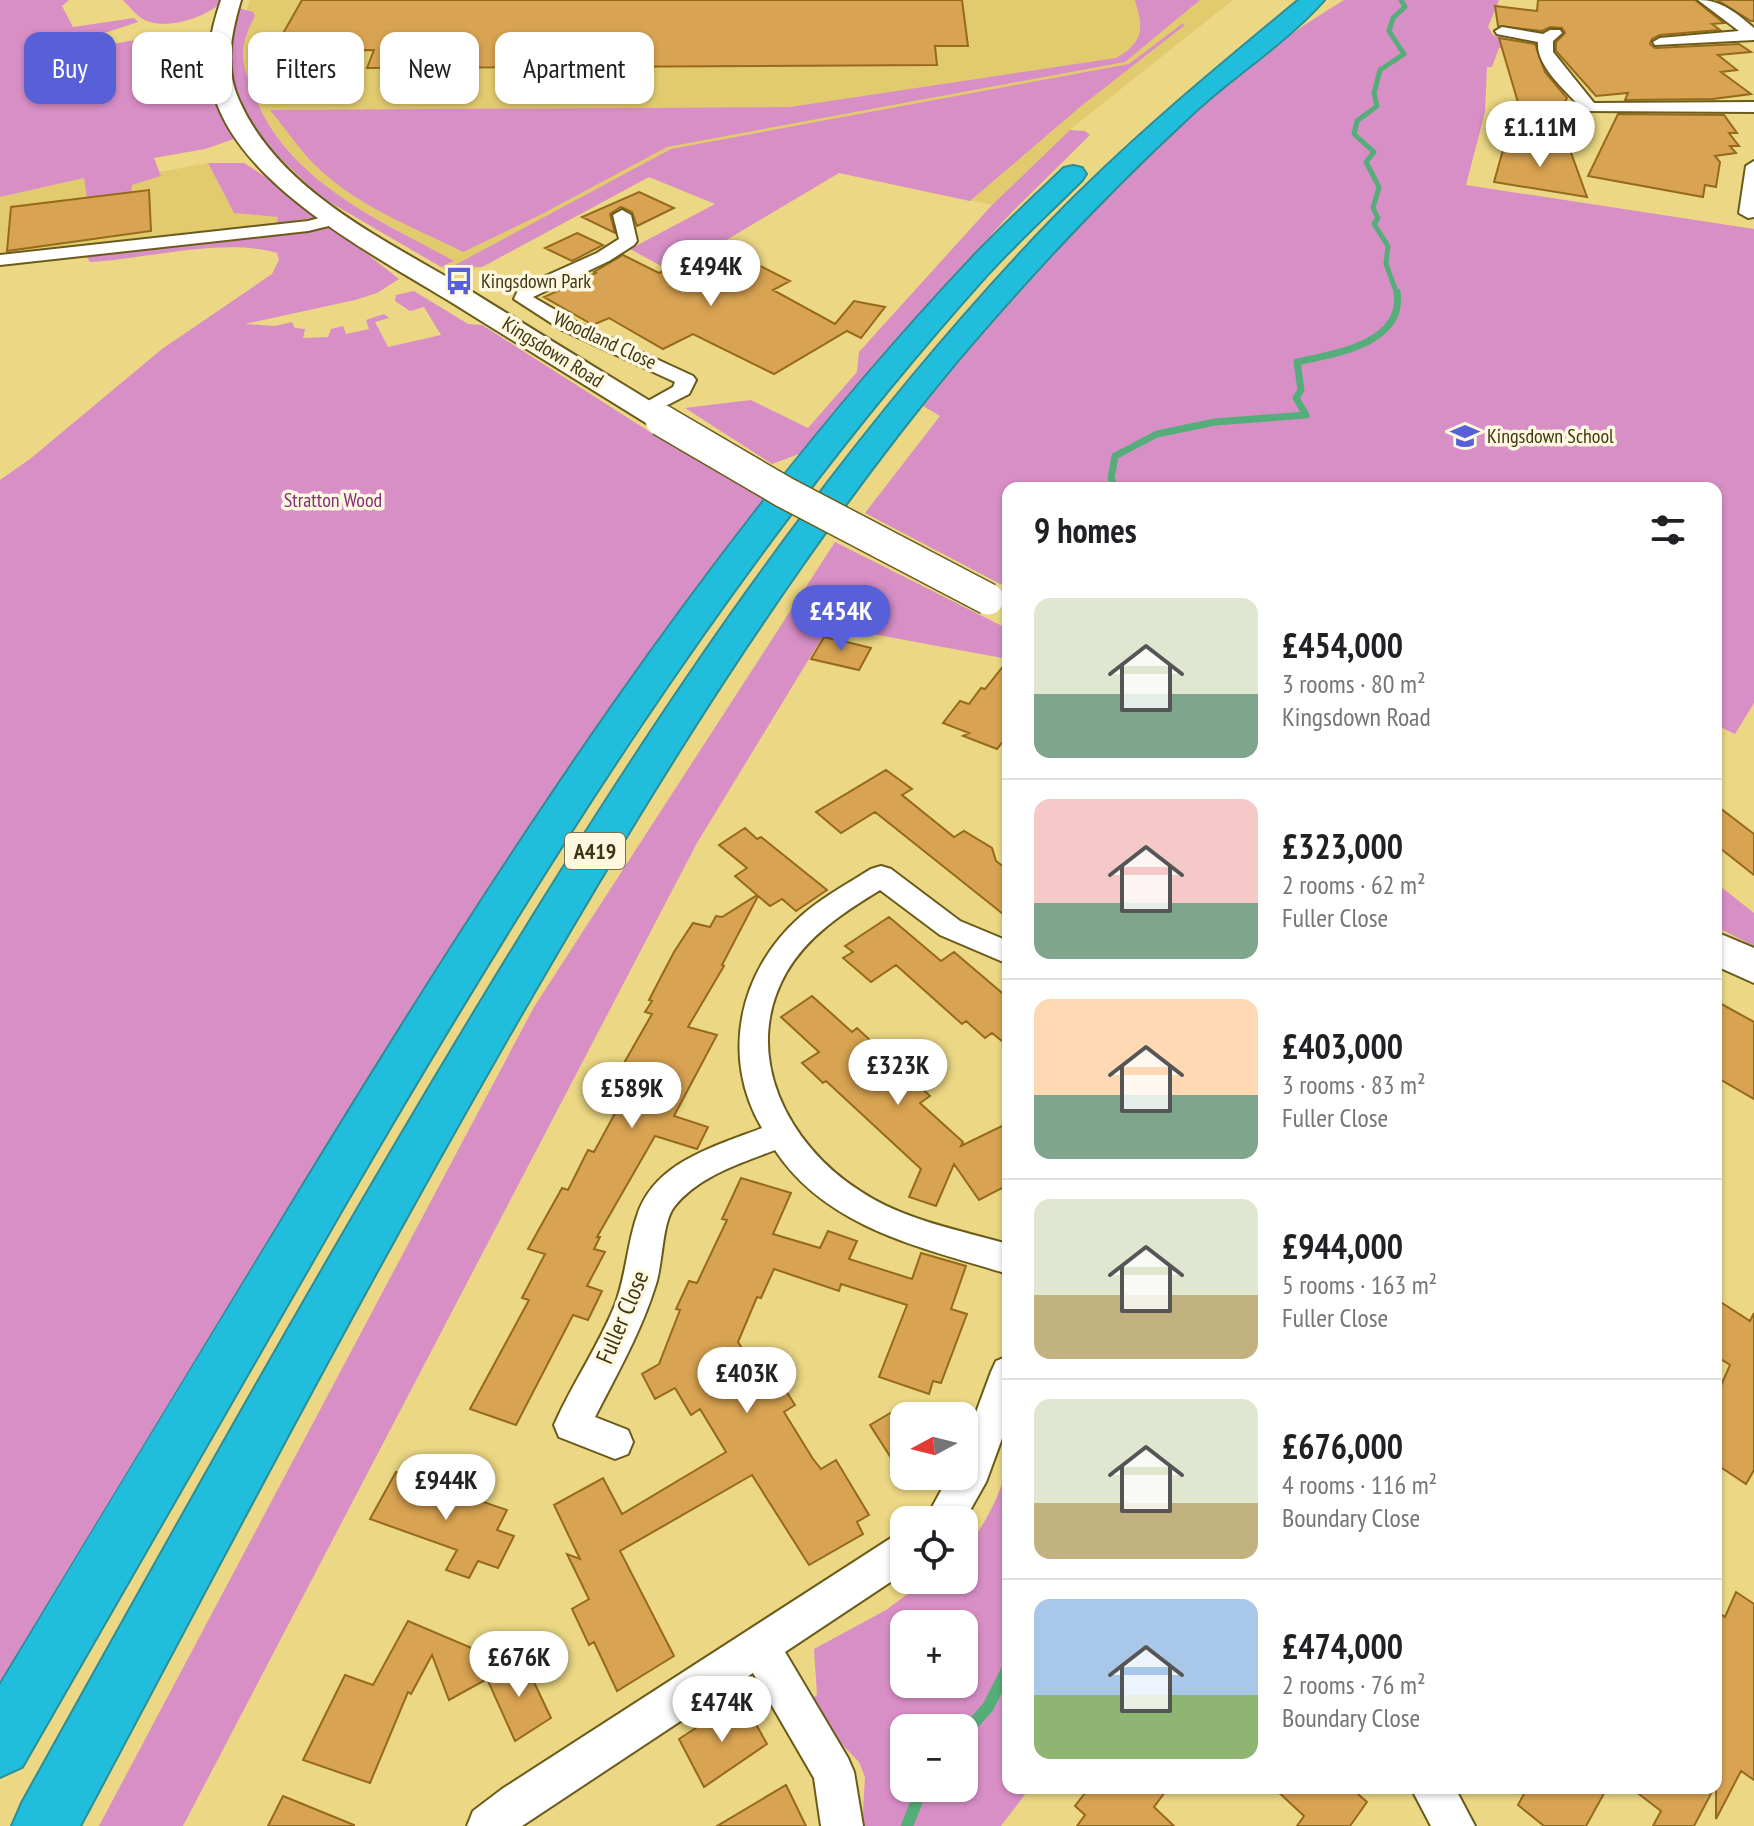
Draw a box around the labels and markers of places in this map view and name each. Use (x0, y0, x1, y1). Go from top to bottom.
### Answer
pin: £1.11M (1475, 101, 1605, 169)
pin: £494K (655, 240, 767, 308)
bus stop icon: Kingsdown Park (444, 266, 474, 296)
place label: Kingsdown Park (481, 268, 591, 294)
school or university icon: Kingsdown School (1450, 421, 1480, 451)
place label: Kingsdown School (1487, 423, 1614, 449)
pin: £454K (785, 585, 897, 653)
pin: £323K (842, 1039, 954, 1107)
pin: £589K (576, 1062, 688, 1130)
pin: £403K (691, 1347, 803, 1415)
pin: £944K (390, 1454, 502, 1522)
pin: £676K (463, 1631, 575, 1699)
pin: £474K (666, 1676, 778, 1744)

